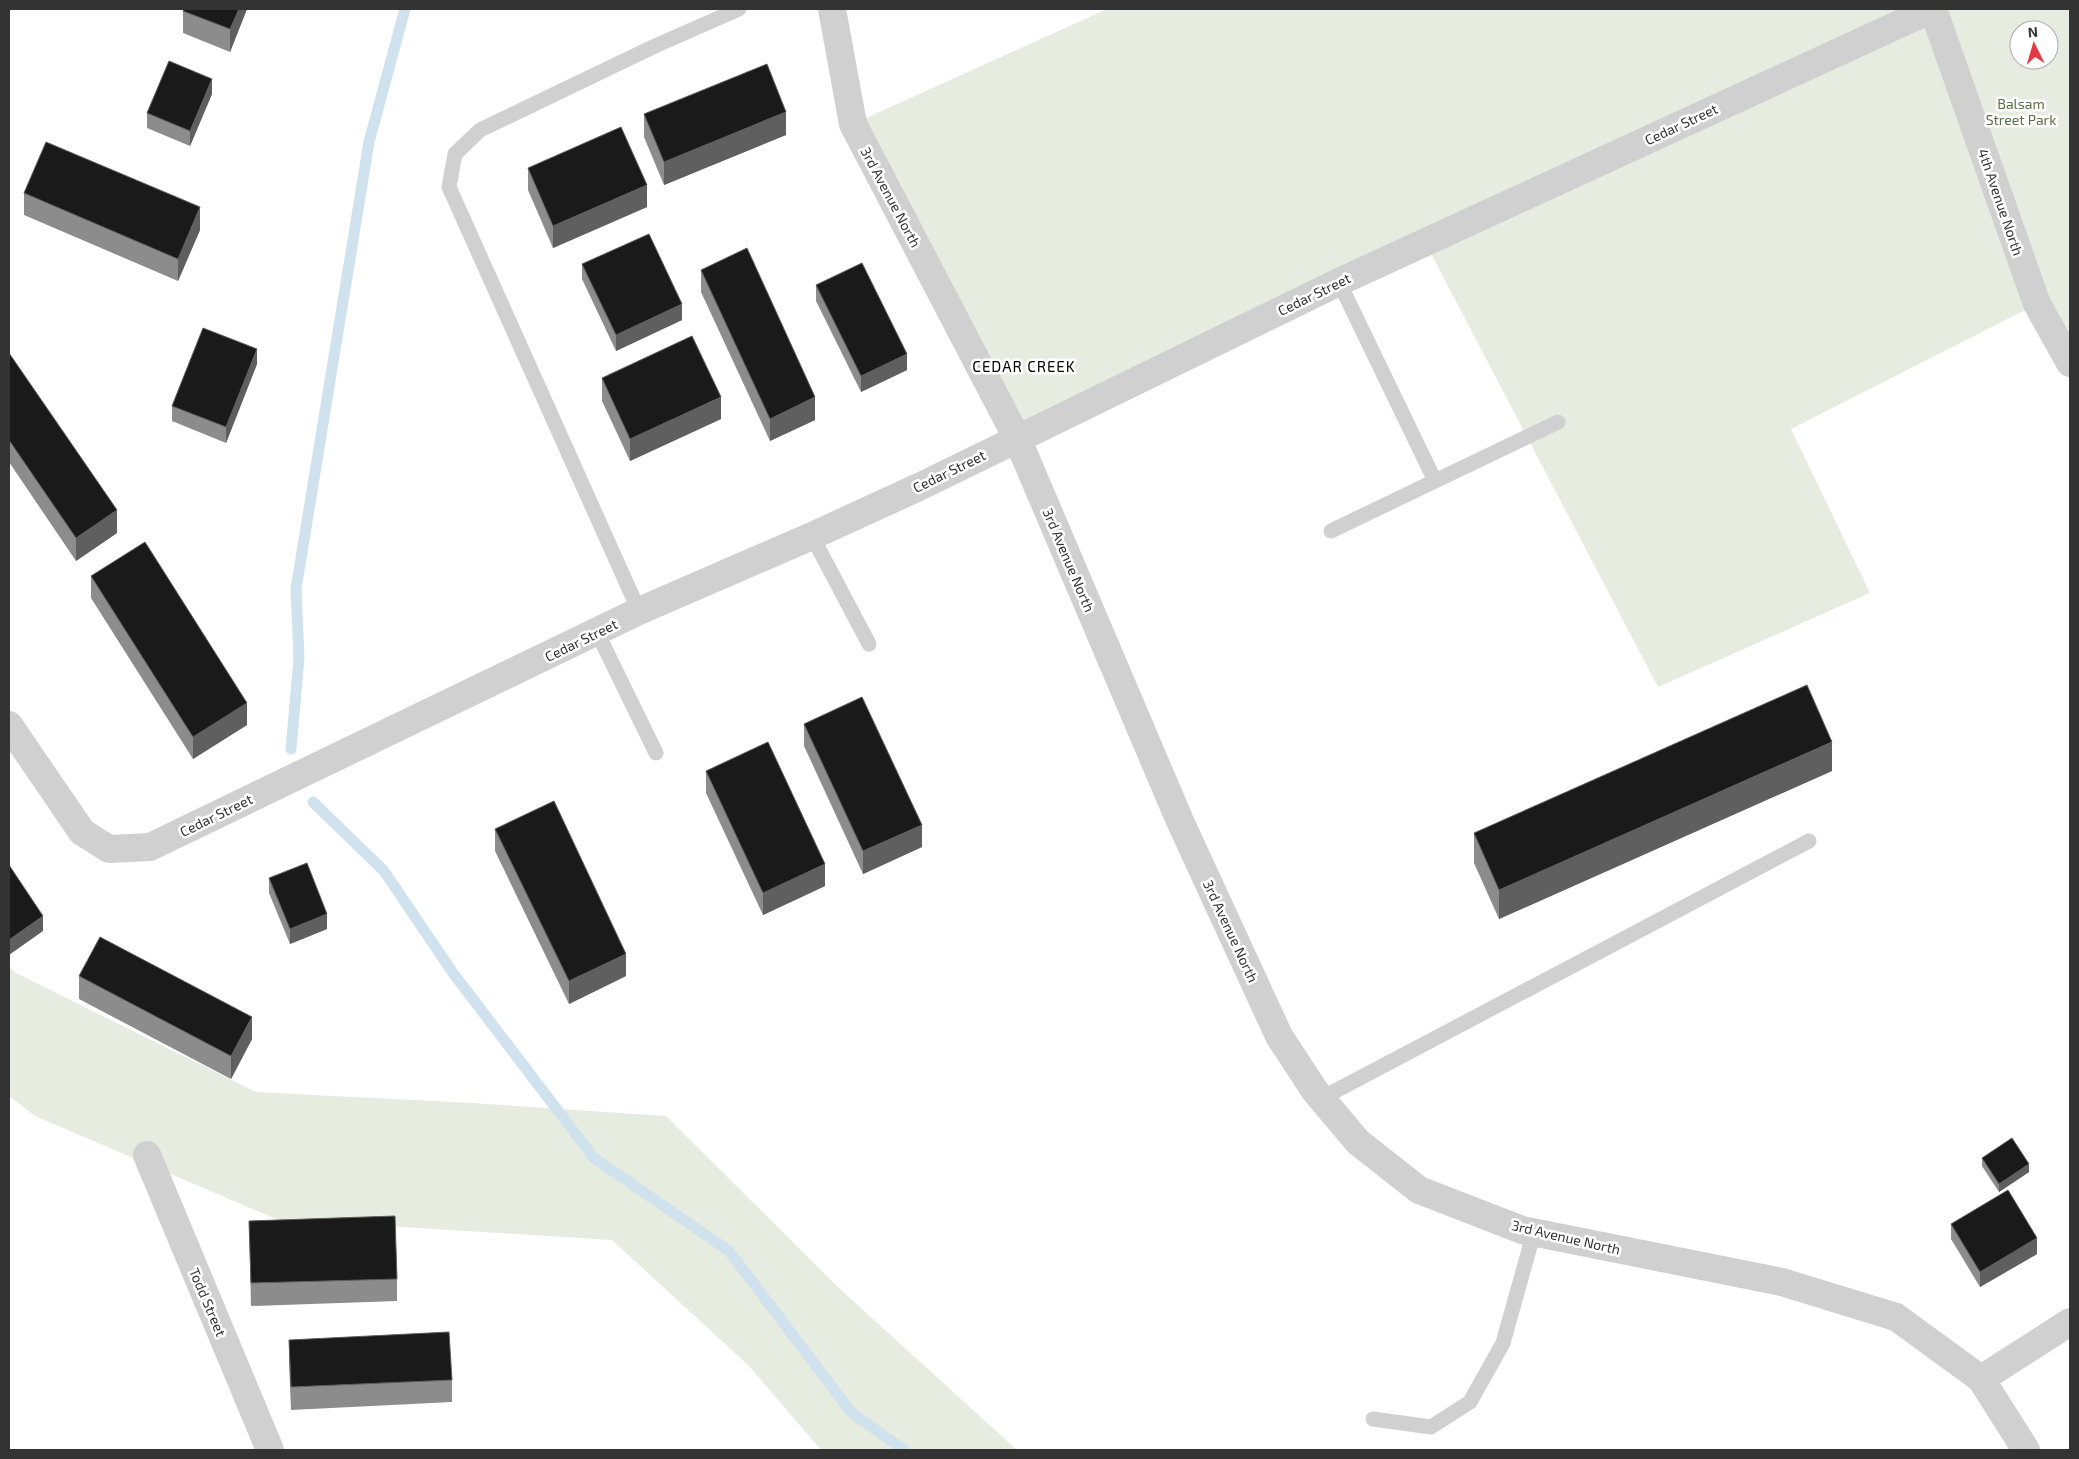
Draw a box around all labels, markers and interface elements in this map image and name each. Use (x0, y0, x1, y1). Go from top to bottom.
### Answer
north arrow (2009, 20, 2059, 70)
text: N (2027, 23, 2039, 40)
park label: Balsam Street Park (1986, 95, 2056, 128)
street label: Cedar Street (1642, 100, 1720, 148)
street label: 3rd Avenue North (857, 144, 925, 250)
street label: 4th Avenue North (1975, 146, 2027, 258)
street label: Cedar Street (1275, 269, 1353, 319)
district label: CEDAR CREEK (972, 357, 1076, 375)
street label: Cedar Street (910, 446, 988, 496)
street label: 3rd Avenue North (1039, 506, 1099, 614)
street label: Cedar Street (542, 615, 620, 665)
street label: Cedar Street (177, 790, 255, 840)
street label: 3rd Avenue North (1200, 877, 1262, 985)
street label: 3rd Avenue North (1510, 1216, 1622, 1258)
street label: Todd Street (186, 1265, 230, 1339)

